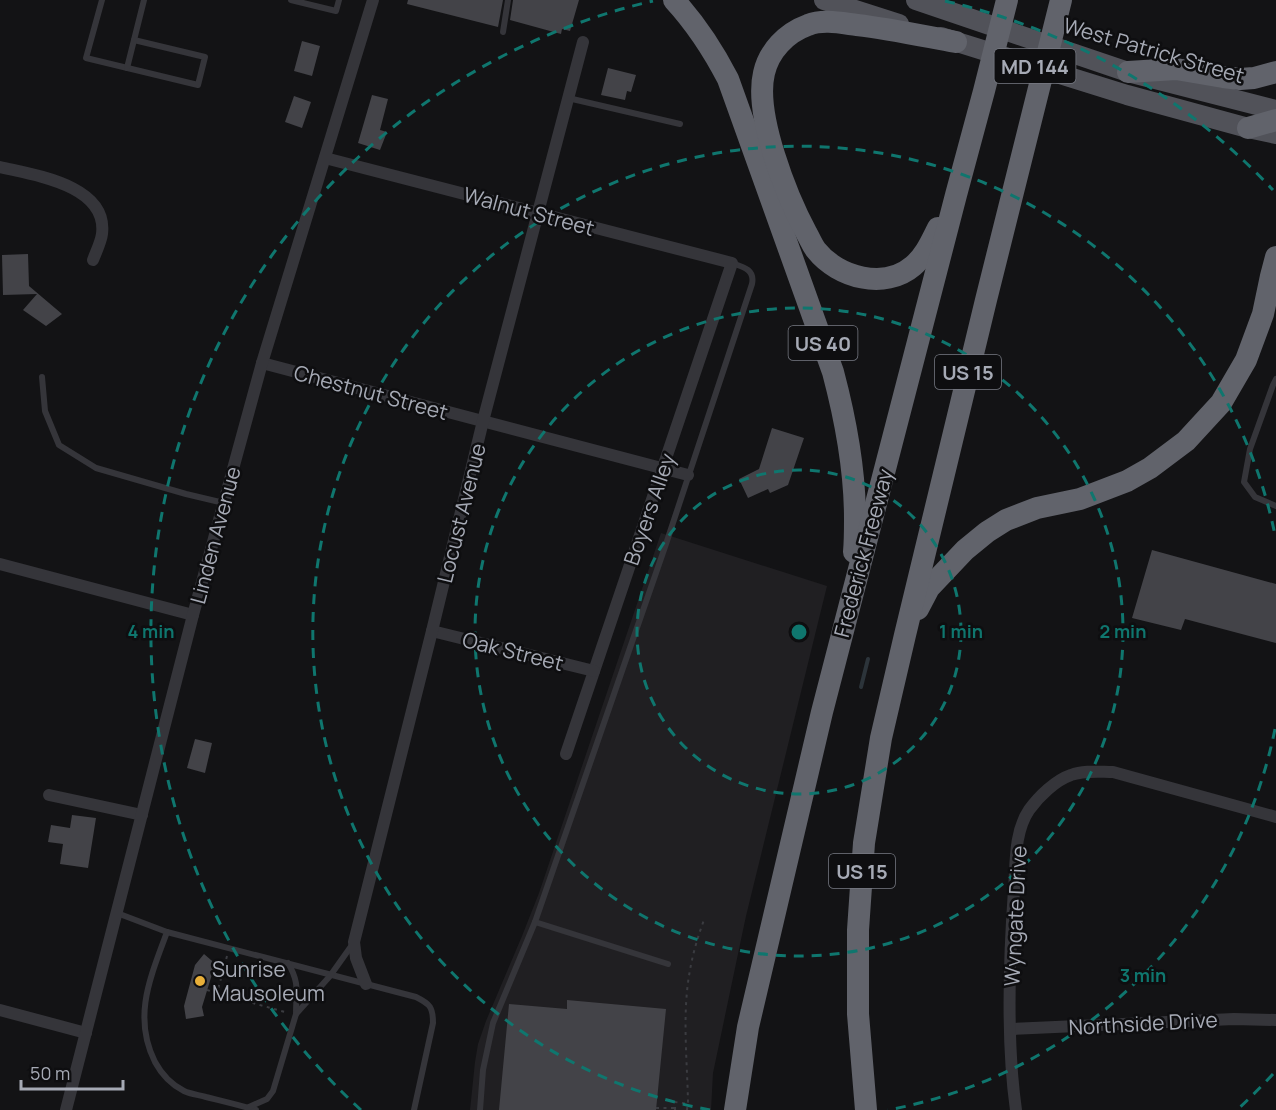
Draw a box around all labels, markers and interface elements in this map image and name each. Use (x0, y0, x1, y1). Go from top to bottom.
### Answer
street label: West Patrick Street (1060, 11, 1248, 89)
road number: MD 144 (994, 49, 1076, 83)
street label: Walnut Street (460, 180, 598, 242)
road number: US 40 (788, 326, 858, 360)
road number: US 15 (935, 355, 1001, 389)
street label: Chestnut Street (291, 358, 451, 426)
street label: Locust Avenue (430, 440, 492, 586)
street label: Boyers Alley (617, 449, 681, 569)
street label: Linden Avenue (183, 463, 247, 607)
street label: Frederick Freeway (827, 466, 899, 640)
text: 4 min (127, 619, 175, 643)
text: 1 min (939, 619, 983, 643)
text: 2 min (1100, 619, 1146, 643)
centre of rings (789, 622, 809, 642)
street label: Oak Street (460, 625, 566, 677)
street label: Wyngate Drive (997, 845, 1033, 987)
road number: US 15 (829, 854, 895, 888)
place label: Sunrise Mausoleum (212, 955, 325, 1007)
text: 3 min (1120, 963, 1166, 987)
marker: Sunrise Mausoleum (193, 974, 207, 988)
street label: Northside Drive (1068, 1005, 1218, 1041)
scale bar (21, 1053, 123, 1091)
text: 50 m (30, 1061, 70, 1085)

